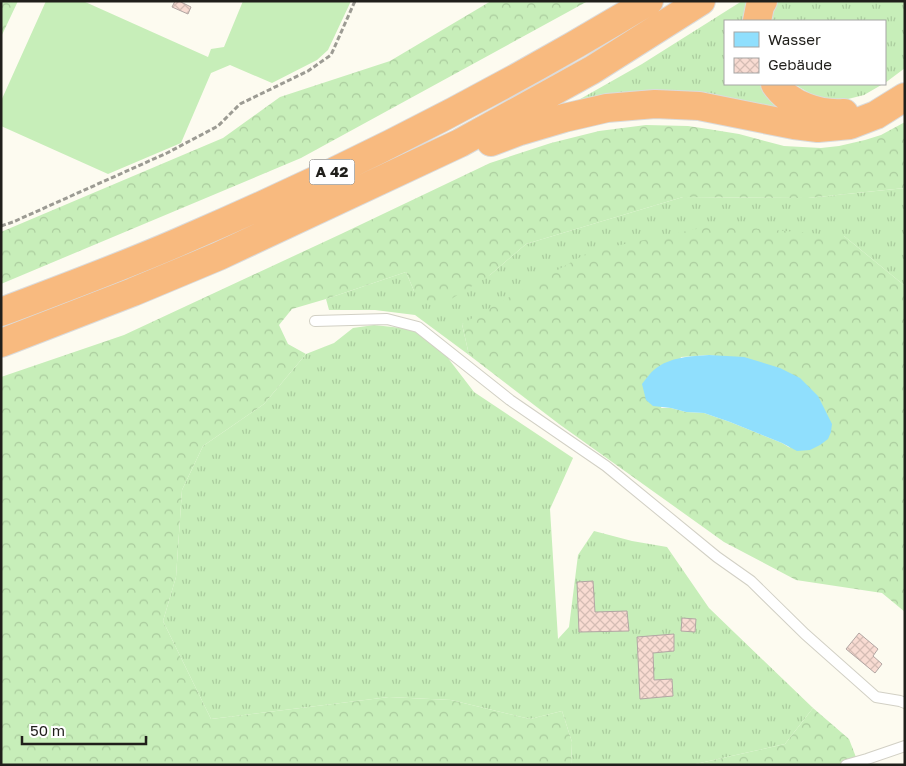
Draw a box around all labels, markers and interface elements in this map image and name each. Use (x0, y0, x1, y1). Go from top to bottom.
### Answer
legend (724, 20, 886, 85)
text: Wasser (768, 30, 821, 48)
text: Gebäude (768, 55, 832, 73)
road number: A 42 (310, 160, 354, 184)
scale bar (22, 714, 146, 746)
text: 50 m (30, 721, 65, 739)

